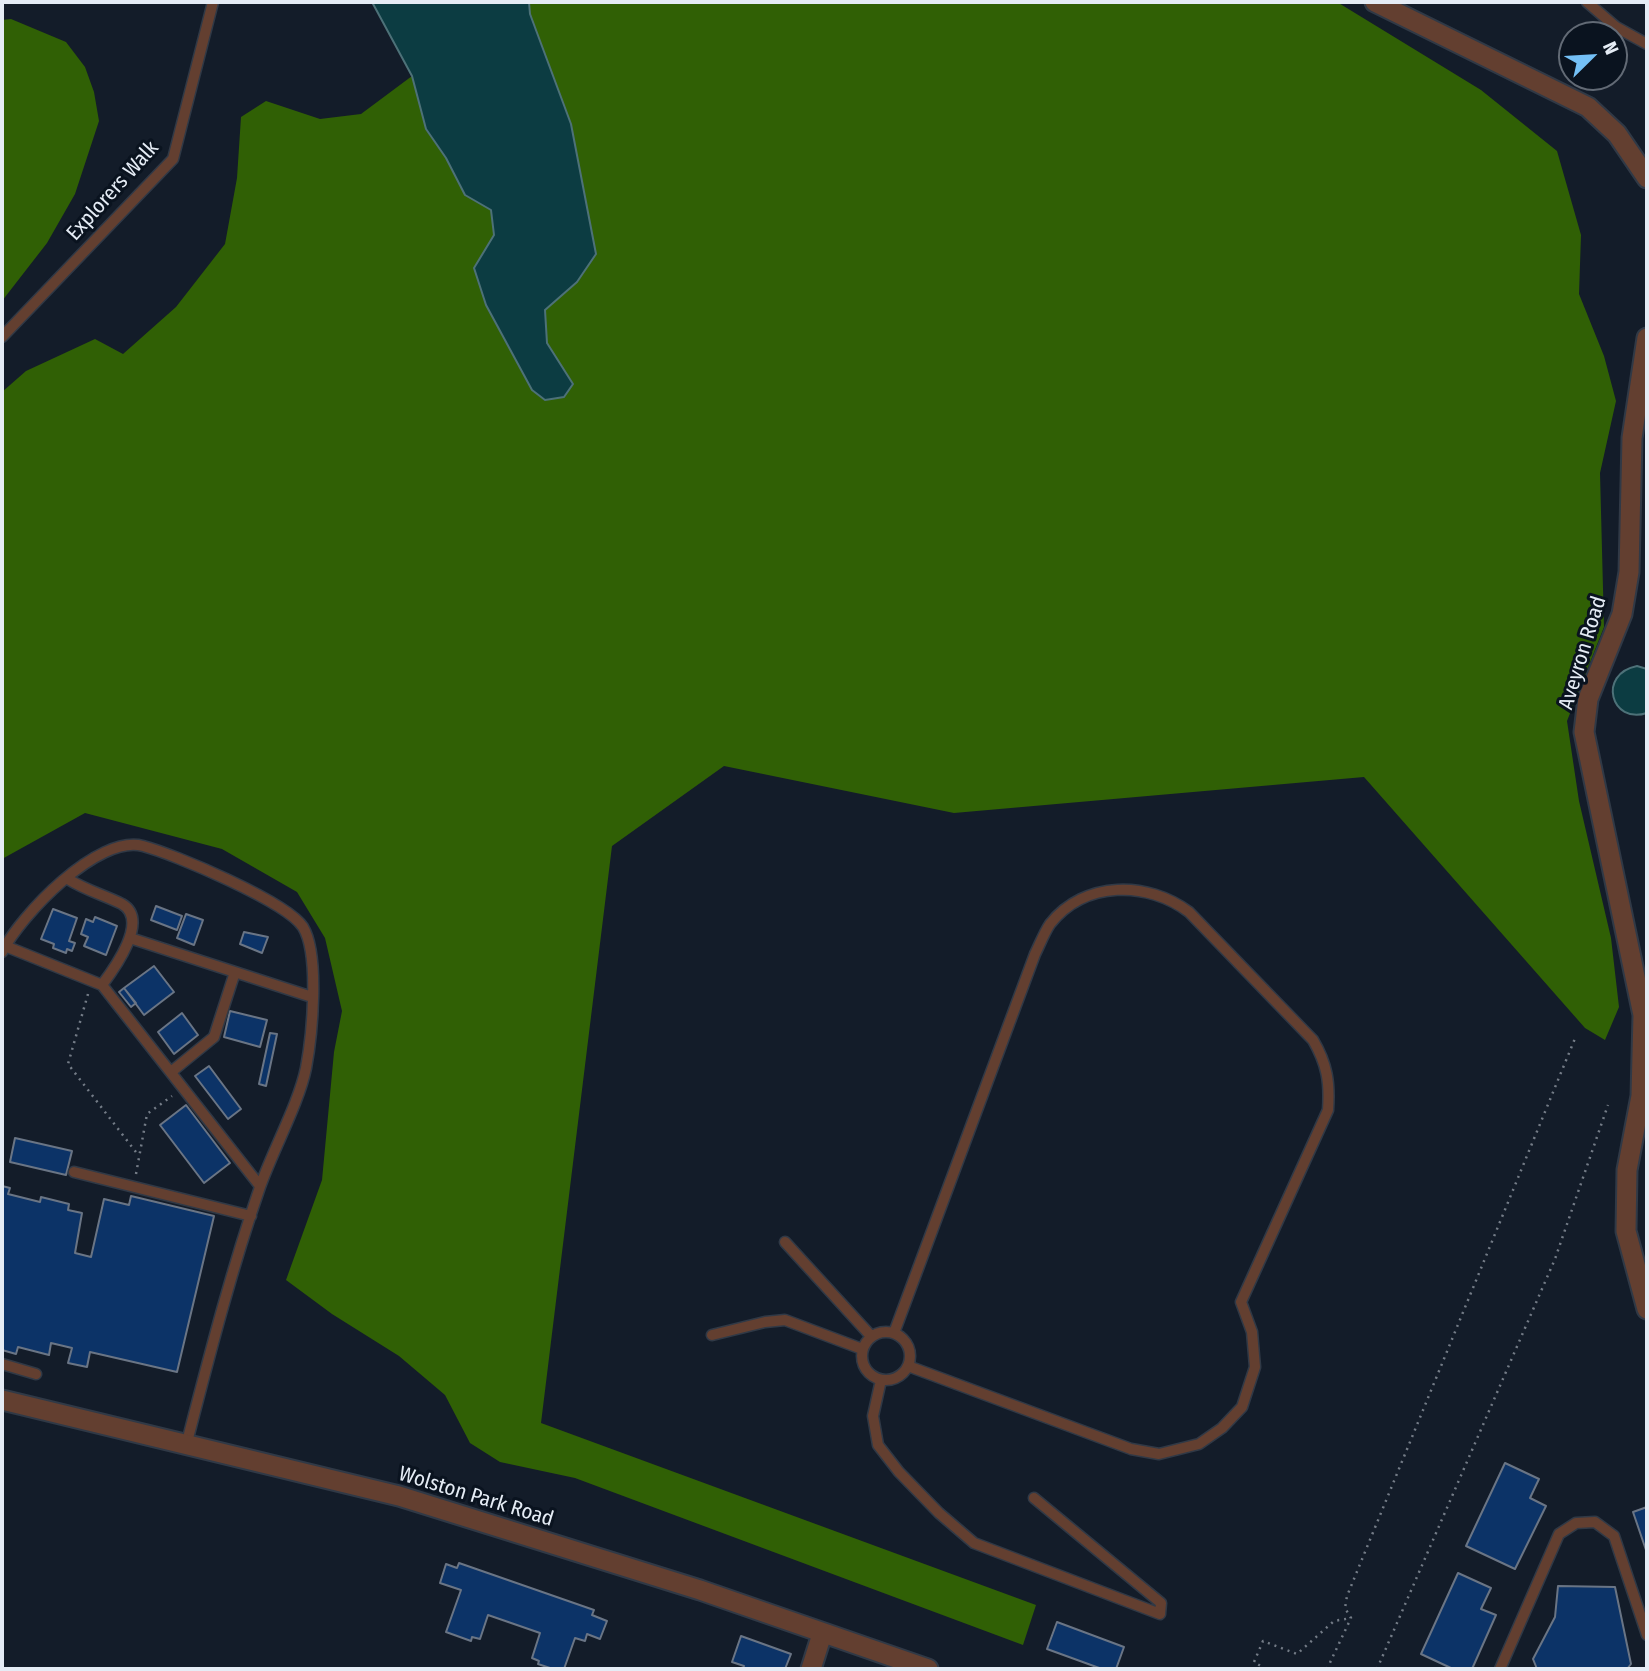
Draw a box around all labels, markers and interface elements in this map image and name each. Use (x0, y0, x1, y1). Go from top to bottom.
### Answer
north arrow (1558, 21, 1628, 91)
text: N (1598, 38, 1624, 58)
street label: Explorers Walk (62, 136, 164, 246)
street label: Aveyron Road (1554, 593, 1612, 713)
street label: Wolston Park Road (396, 1461, 556, 1533)

